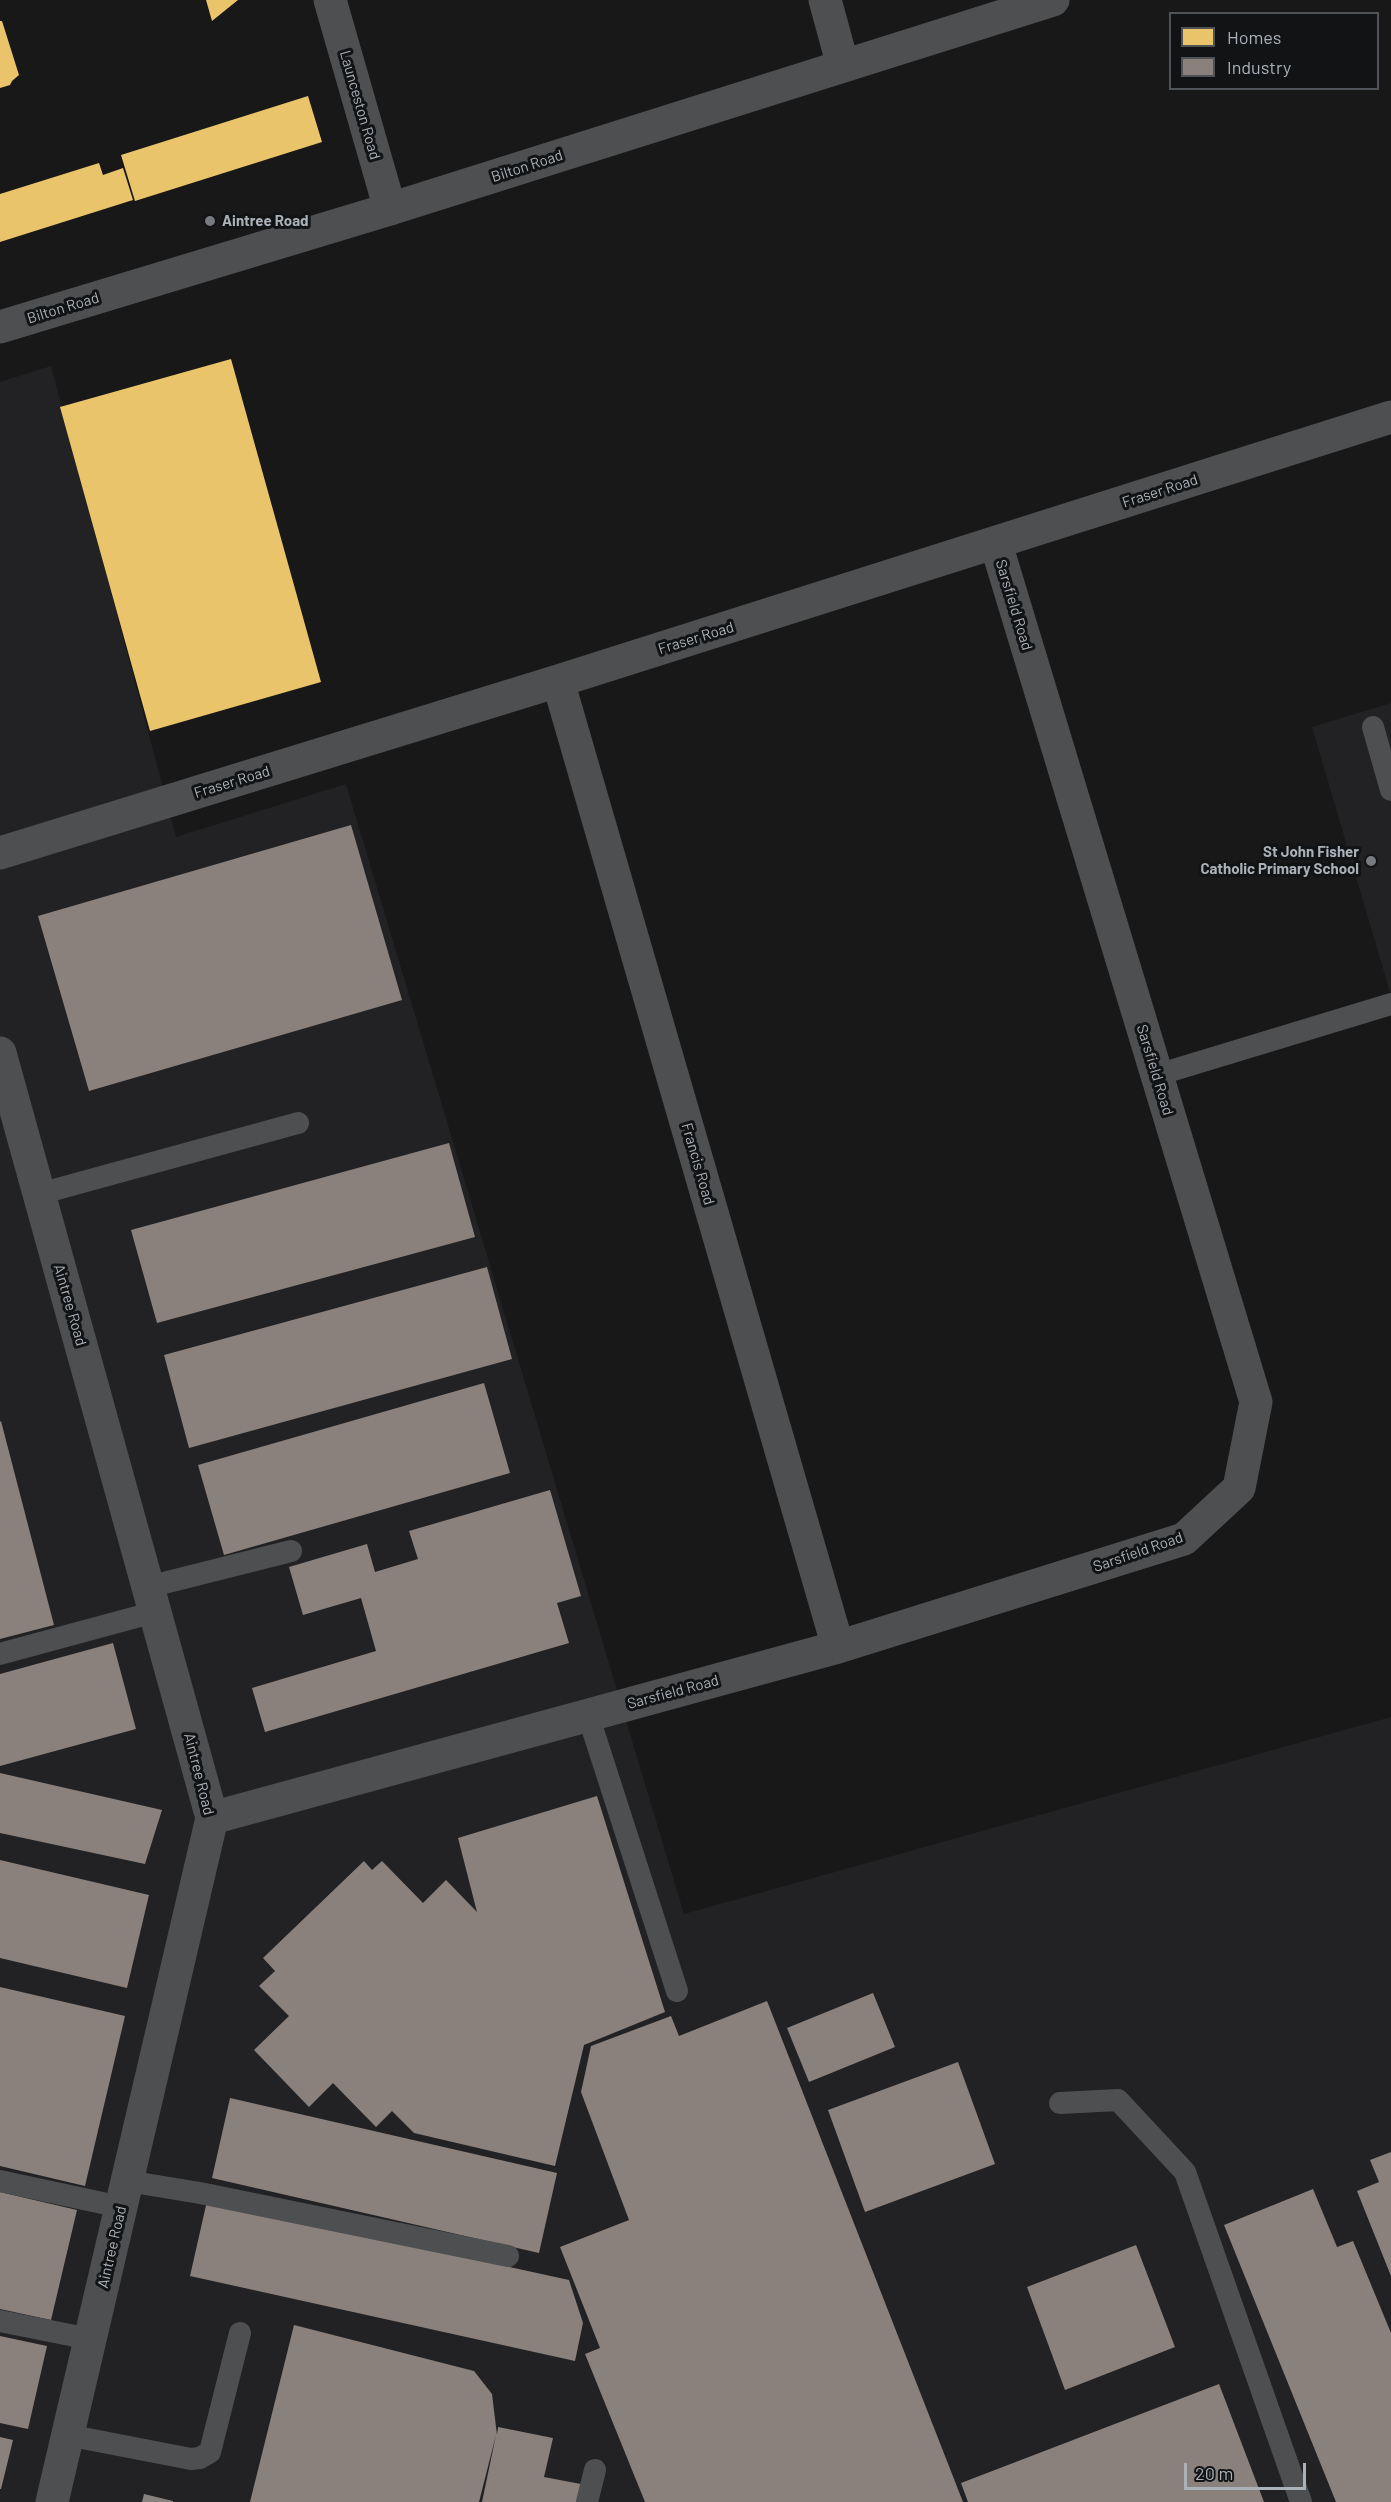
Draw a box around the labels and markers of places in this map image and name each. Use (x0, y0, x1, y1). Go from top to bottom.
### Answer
place label: Aintree Road (222, 212, 309, 230)
marker: Aintree Road (203, 214, 217, 228)
place label: St John Fisher Catholic Primary School (1200, 843, 1359, 878)
marker: St John Fisher Catholic Primary School (1364, 854, 1378, 868)

